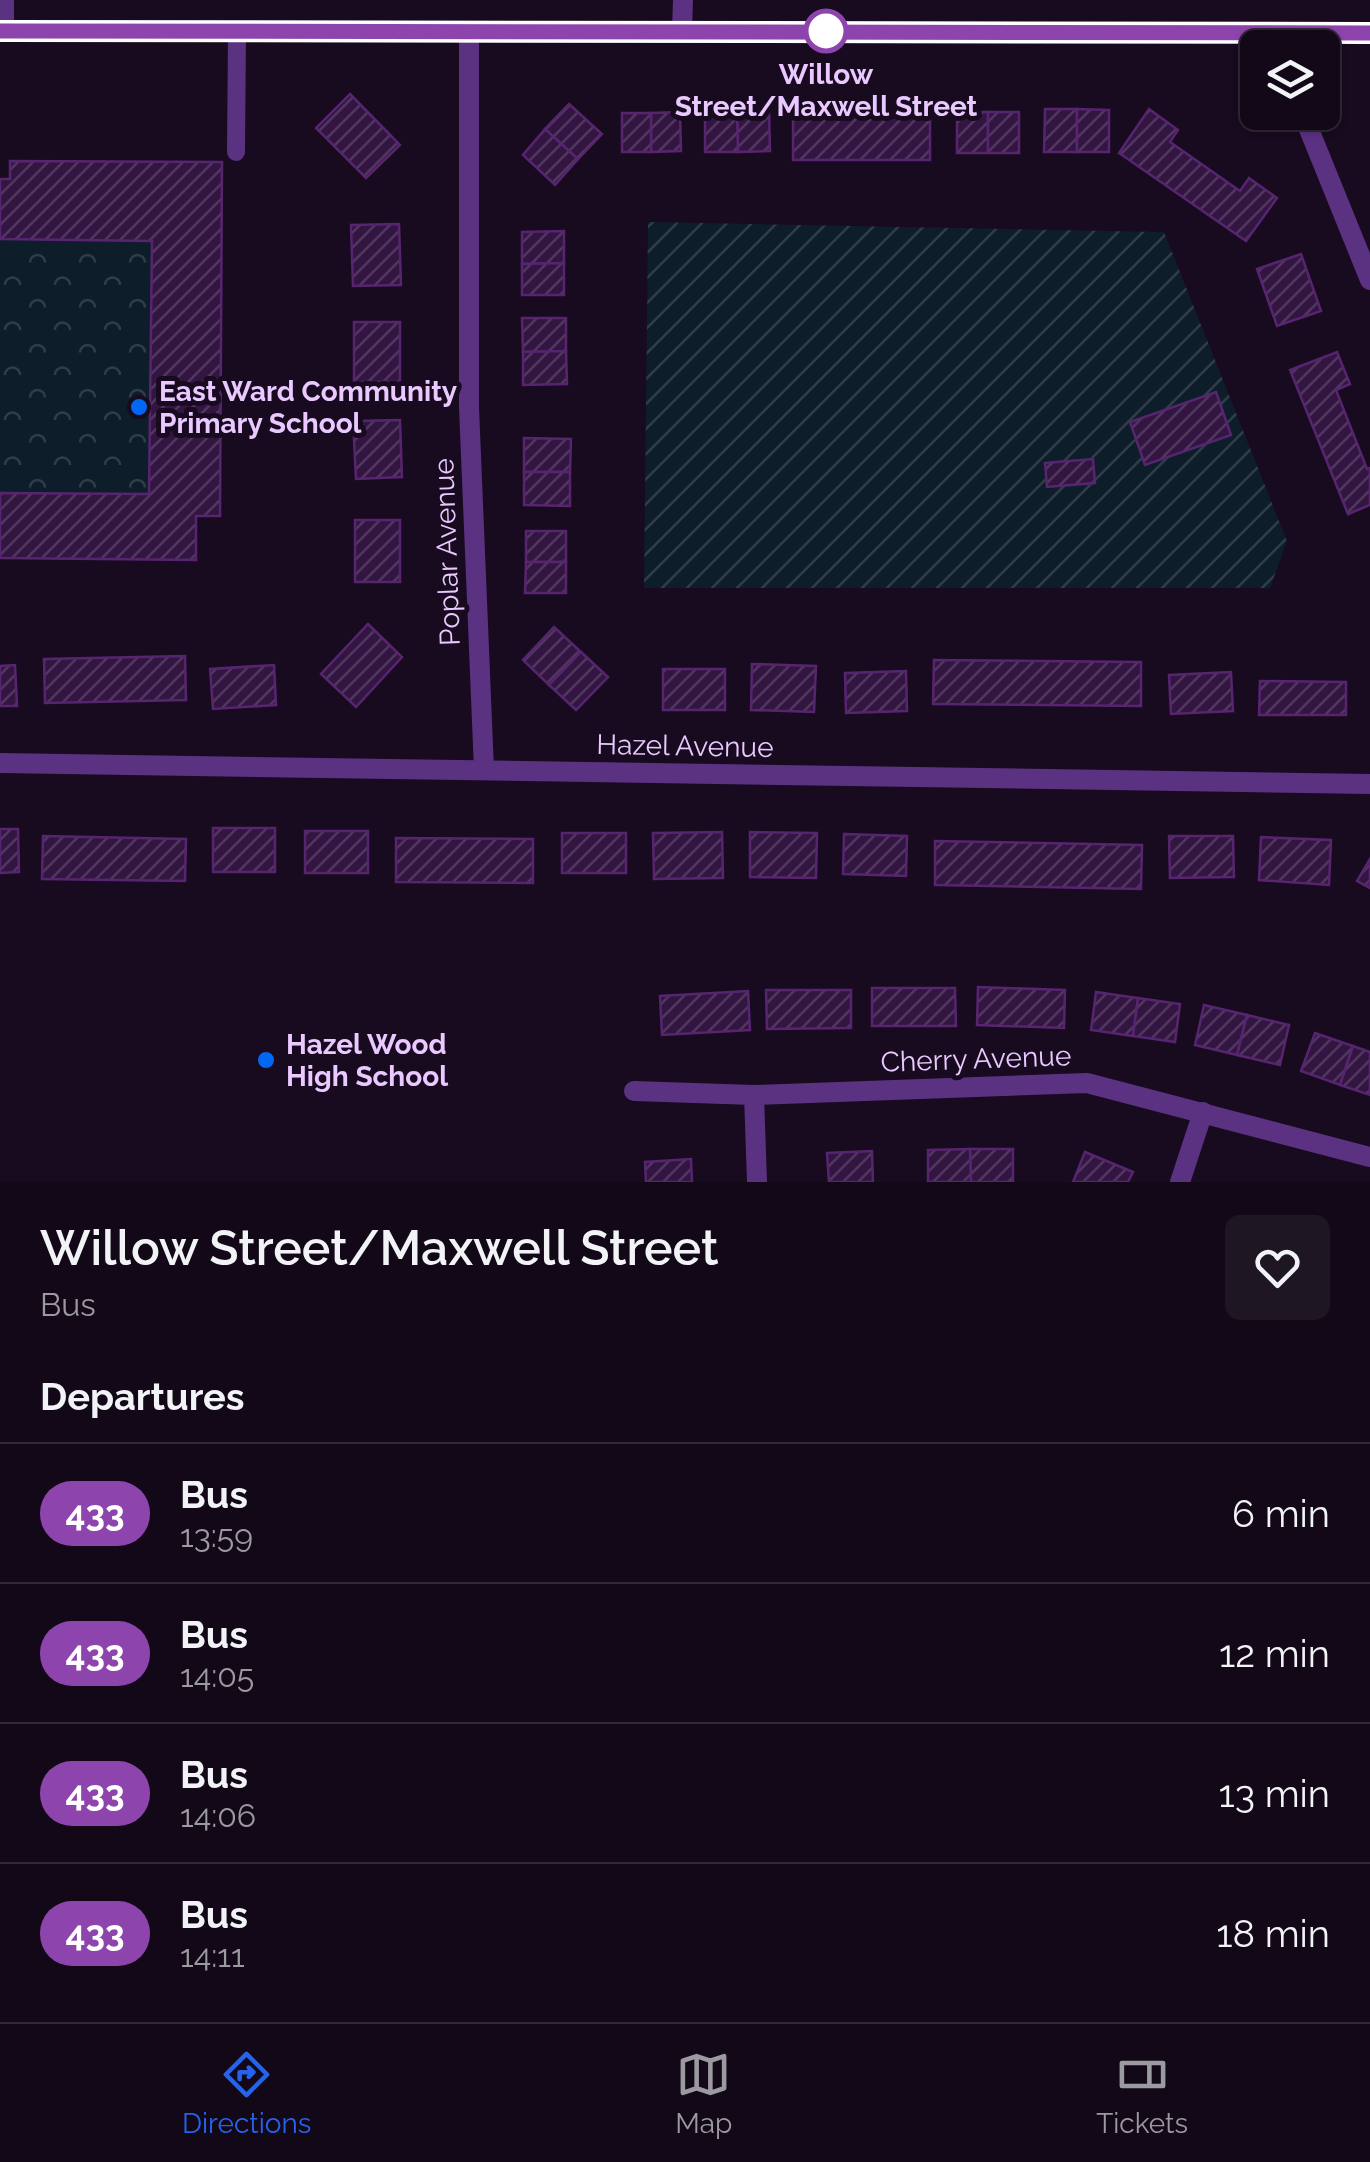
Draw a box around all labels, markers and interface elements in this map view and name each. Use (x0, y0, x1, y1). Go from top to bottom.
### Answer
marker: Willow Street/Maxwell Street (805, 10, 847, 52)
map controls (1240, 30, 1340, 130)
button: layers (1240, 30, 1340, 130)
place label: Willow Street/Maxwell Street (675, 58, 978, 123)
place label: East Ward Community Primary School (159, 375, 458, 440)
marker: East Ward Community Primary School (128, 396, 150, 418)
street label: Poplar Avenue (427, 458, 467, 646)
street label: Hazel Avenue (596, 728, 774, 764)
place label: Hazel Wood High School (286, 1028, 448, 1093)
street label: Cherry Avenue (880, 1039, 1072, 1079)
marker: Hazel Wood High School (255, 1049, 277, 1071)
button: heart (1225, 1215, 1330, 1320)
text: Willow Street/Maxwell Street (40, 1220, 719, 1276)
text: Bus (40, 1286, 96, 1323)
text: Departures (40, 1374, 245, 1419)
text: Bus (180, 1472, 248, 1517)
text: 6 min (1232, 1491, 1330, 1536)
text: 433 (65, 1493, 125, 1534)
text: 13:59 (180, 1517, 253, 1554)
text: Bus (180, 1612, 248, 1657)
text: 12 min (1219, 1631, 1330, 1676)
text: 433 (65, 1633, 125, 1674)
text: 14:05 (180, 1657, 254, 1694)
text: Bus (180, 1752, 248, 1797)
text: 13 min (1218, 1771, 1330, 1816)
text: 433 (65, 1773, 125, 1814)
text: 14:06 (180, 1797, 256, 1834)
text: Bus (180, 1892, 248, 1937)
text: 18 min (1216, 1911, 1330, 1956)
text: 433 (65, 1913, 125, 1954)
text: 14:11 (180, 1937, 245, 1974)
tab: Directions (182, 2047, 311, 2140)
tab: Map (675, 2047, 732, 2140)
tab: Tickets (1096, 2047, 1188, 2140)

